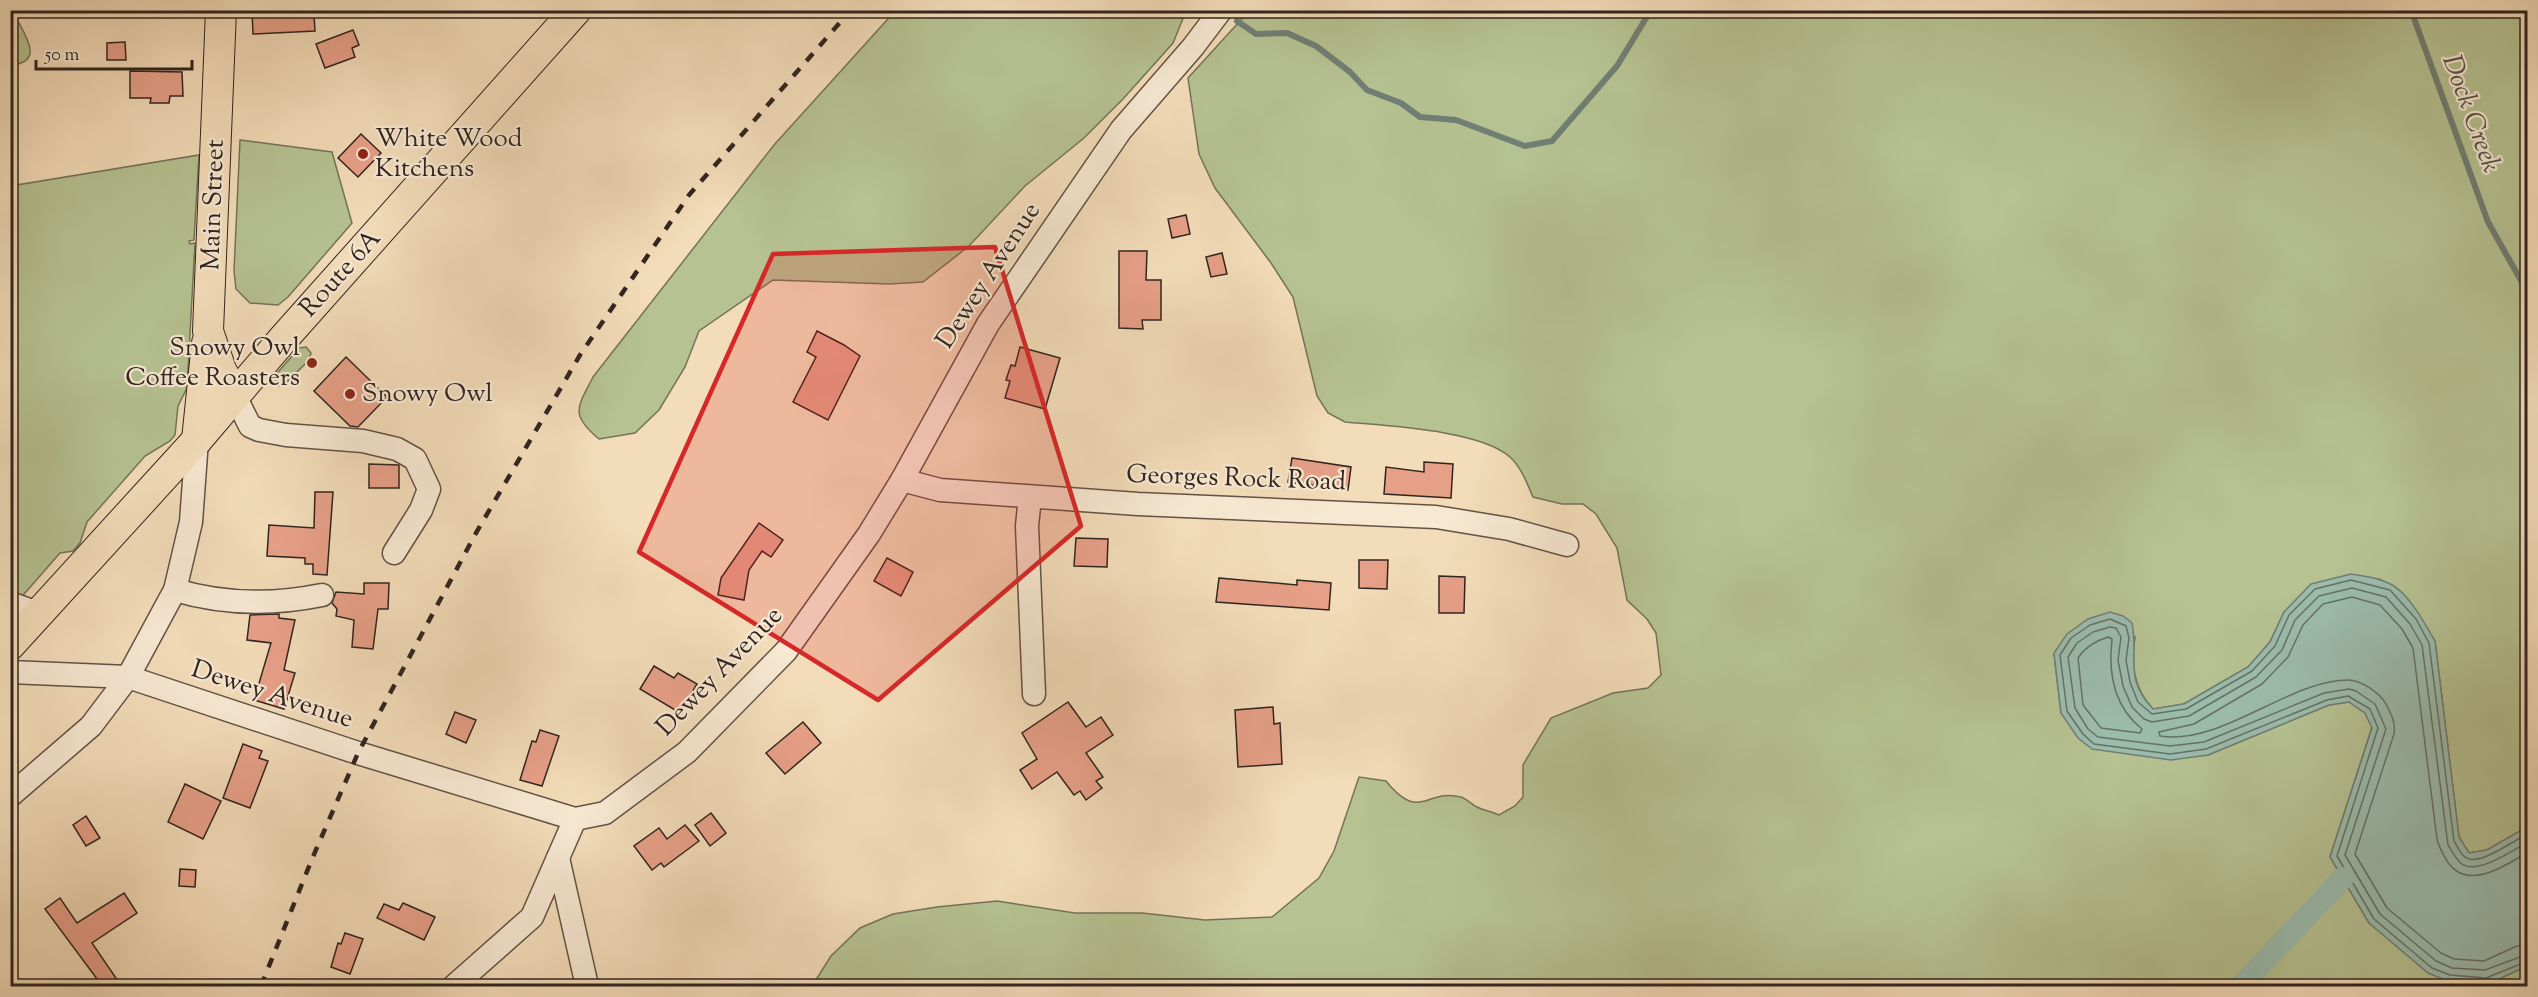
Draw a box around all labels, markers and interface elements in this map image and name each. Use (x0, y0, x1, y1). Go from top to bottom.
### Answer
scale bar (36, 33, 192, 71)
text: 50 m (44, 43, 80, 69)
water label: Dock Creek (2431, 49, 2509, 179)
place label: White Wood Kitchens (375, 121, 523, 188)
street label: Main Street (193, 139, 235, 271)
marker: White Wood Kitchens (356, 147, 370, 161)
street label: Dewey Avenue (928, 195, 1050, 357)
street label: Route 6A (291, 222, 391, 326)
place label: Snowy Owl Coffee Roasters (125, 330, 300, 397)
marker: Snowy Owl Coffee Roasters (305, 356, 319, 370)
place label: Snowy Owl (362, 376, 493, 413)
marker: Snowy Owl (343, 387, 357, 401)
street label: Georges Rock Road (1126, 457, 1347, 501)
street label: Dewey Avenue (648, 599, 792, 745)
street label: Dewey Avenue (186, 651, 358, 739)

